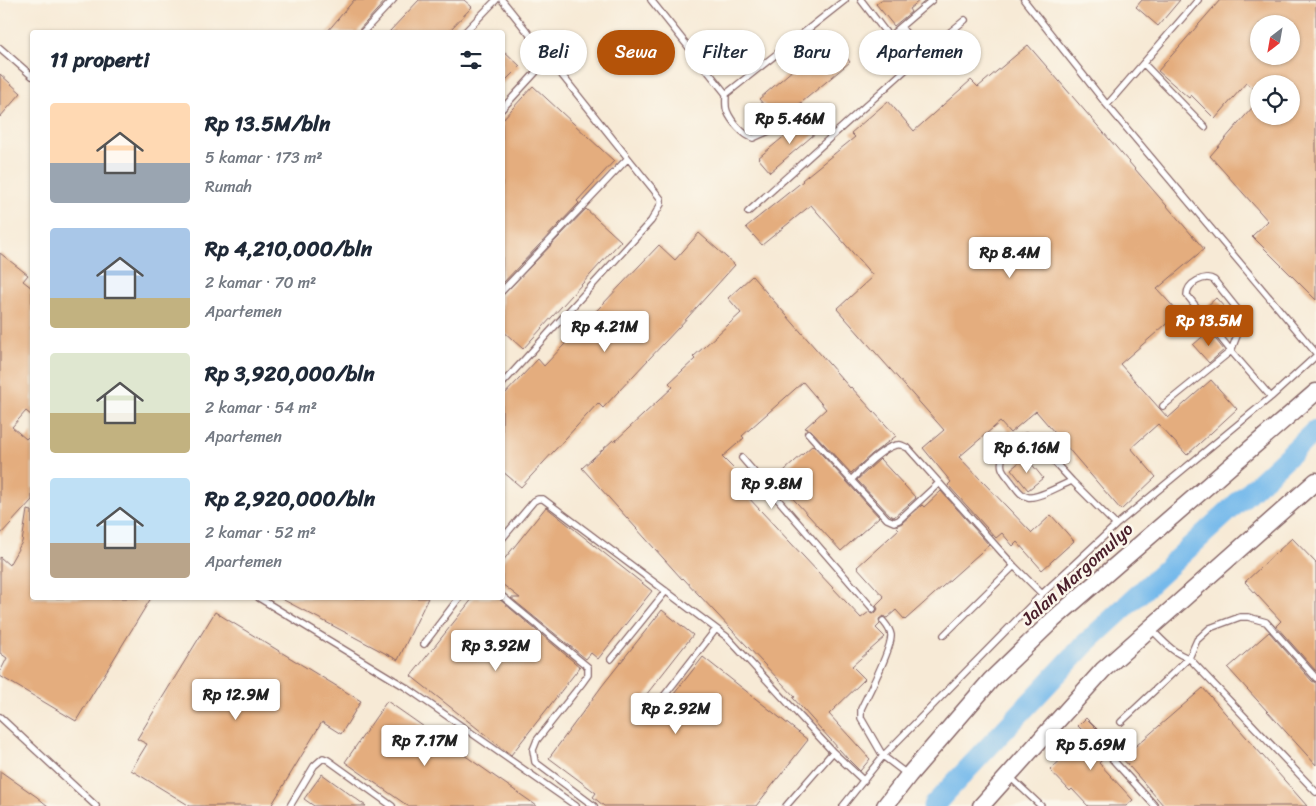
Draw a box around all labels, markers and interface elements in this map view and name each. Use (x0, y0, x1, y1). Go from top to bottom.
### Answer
north arrow (1250, 15, 1300, 65)
map controls (1250, 15, 1300, 125)
chip: Beli (520, 30, 587, 75)
chip: Sewa (597, 30, 675, 75)
chip: Filter (685, 30, 765, 75)
chip: Baru (775, 30, 849, 75)
chip: Apartemen (859, 30, 981, 75)
text: 11 properti (50, 41, 149, 79)
icon: filters (457, 46, 485, 74)
button: locate (1250, 75, 1300, 125)
pin: Rp 5.46M (738, 102, 842, 145)
text: Rp 5.46M (755, 104, 825, 133)
text: Rp 13.5M/bln (205, 105, 330, 143)
icon: home (90, 123, 150, 183)
text: 5 kamar · 173 m² (205, 143, 322, 172)
text: Rumah (205, 172, 252, 201)
text: Rp 4,210,000/bln (205, 230, 372, 268)
pin: Rp 8.4M (964, 236, 1056, 279)
text: Rp 8.4M (980, 238, 1040, 267)
icon: home (90, 248, 150, 308)
text: 2 kamar · 70 m² (205, 268, 316, 297)
text: Apartemen (205, 297, 282, 326)
pin: Rp 13.5M (1157, 304, 1261, 347)
text: Rp 13.5M (1176, 306, 1242, 335)
pin: Rp 4.21M (553, 310, 657, 353)
text: Rp 4.21M (572, 312, 638, 341)
text: Rp 3,920,000/bln (205, 355, 375, 393)
icon: home (90, 373, 150, 433)
text: 2 kamar · 54 m² (205, 393, 317, 422)
text: Apartemen (205, 422, 282, 451)
pin: Rp 6.16M (975, 432, 1079, 474)
text: Rp 6.16M (994, 433, 1060, 462)
pin: Rp 9.8M (726, 468, 818, 510)
text: Rp 9.8M (742, 469, 802, 498)
text: Rp 2,920,000/bln (205, 480, 375, 518)
icon: home (90, 498, 150, 558)
street label: Jalan Margomulyo (1012, 514, 1141, 634)
text: 2 kamar · 52 m² (205, 518, 316, 547)
text: Apartemen (205, 547, 282, 576)
pin: Rp 3.92M (444, 630, 548, 672)
text: Rp 3.92M (462, 631, 530, 660)
pin: Rp 12.9M (184, 678, 288, 721)
text: Rp 12.9M (203, 680, 269, 709)
pin: Rp 2.92M (624, 692, 728, 735)
text: Rp 2.92M (642, 694, 710, 723)
pin: Rp 7.17M (373, 724, 477, 767)
text: Rp 7.17M (392, 726, 458, 755)
pin: Rp 5.69M (1039, 728, 1143, 771)
text: Rp 5.69M (1057, 730, 1125, 759)

